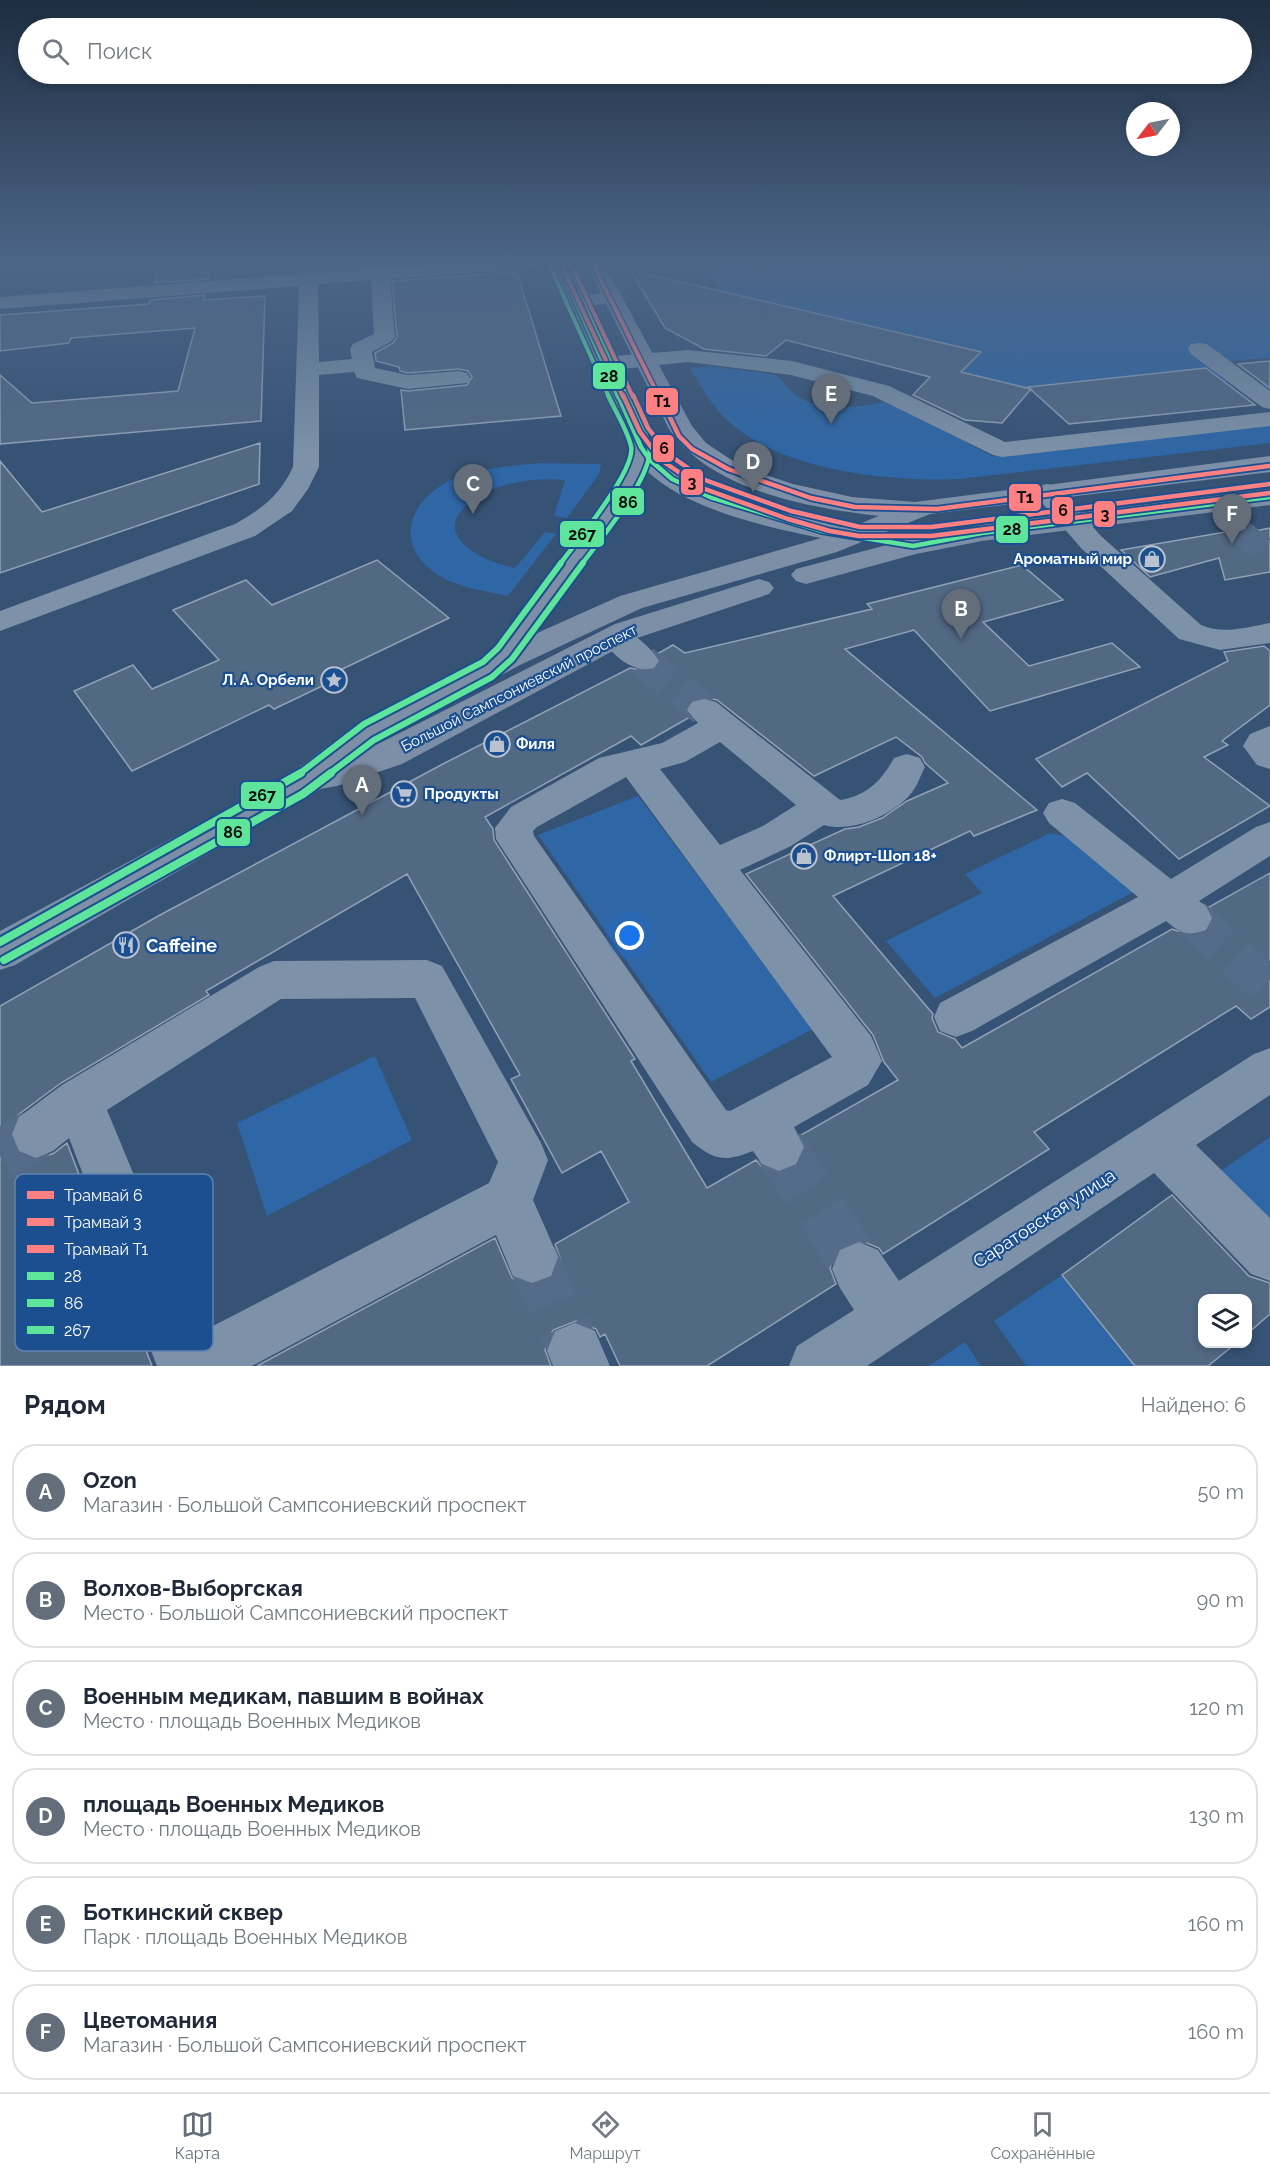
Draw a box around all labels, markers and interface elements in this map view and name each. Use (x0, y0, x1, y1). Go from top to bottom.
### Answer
search box (18, 18, 1252, 84)
icon: search (39, 35, 72, 68)
text: Поиск (87, 38, 152, 64)
north arrow (1126, 102, 1180, 156)
line badge: 28 (592, 362, 626, 390)
text: 28 (600, 367, 618, 386)
pin: E (812, 374, 850, 424)
line badge: Т1 (645, 387, 679, 416)
text: Т1 (653, 392, 671, 411)
line badge: 6 (652, 434, 675, 463)
text: 6 (659, 439, 669, 458)
pin: D (734, 442, 772, 492)
pin: C (454, 464, 492, 514)
line badge: 3 (680, 468, 704, 496)
text: 3 (688, 473, 697, 492)
line badge: Т1 (1008, 483, 1042, 512)
line badge: 86 (611, 487, 645, 516)
text: Т1 (1016, 488, 1034, 507)
text: 86 (618, 493, 638, 512)
pin: F (1212, 494, 1252, 544)
line badge: 6 (1051, 496, 1074, 525)
line badge: 3 (1093, 500, 1116, 528)
text: 6 (1058, 501, 1068, 520)
text: 3 (1101, 505, 1110, 524)
line badge: 28 (995, 515, 1029, 544)
line badge: 267 (559, 520, 605, 548)
text: 28 (1003, 520, 1021, 539)
text: 267 (568, 525, 596, 544)
shop icon: Ароматный мир (1137, 544, 1167, 574)
place label: Ароматный мир (1013, 550, 1132, 568)
pin: B (942, 590, 980, 639)
street label: Большой Сампсониевский проспект (398, 620, 640, 756)
place icon: Л. А. Орбели (319, 665, 349, 695)
place label: Л. А. Орбели (222, 671, 314, 689)
shop icon: Филя (482, 729, 512, 759)
place label: Филя (516, 735, 555, 753)
pin: A (342, 766, 382, 815)
supermarket icon: Продукты (389, 779, 419, 809)
line badge: 267 (240, 781, 285, 810)
place label: Продукты (424, 785, 499, 803)
text: 267 (248, 786, 276, 805)
line badge: 86 (216, 818, 251, 847)
text: 86 (223, 823, 243, 842)
shop icon: Флирт-Шоп 18+ (789, 841, 819, 871)
place label: Флирт-Шоп 18+ (824, 847, 937, 865)
your location (615, 921, 644, 950)
restaurant icon: Caffeine (111, 930, 141, 960)
place label: Caffeine (146, 935, 217, 956)
street label: Саратовская улица (969, 1164, 1119, 1272)
legend (15, 1174, 213, 1351)
text: Трамвай 6 (64, 1186, 143, 1205)
text: Трамвай 3 (64, 1213, 142, 1232)
text: Трамвай Т1 (64, 1240, 148, 1259)
text: 28 (64, 1267, 82, 1286)
text: 86 (64, 1294, 83, 1313)
map controls (1198, 1294, 1252, 1348)
button: layers (1198, 1294, 1252, 1348)
text: 267 (64, 1321, 91, 1340)
text: Рядом (24, 1390, 106, 1420)
text: Найдено: 6 (1141, 1393, 1246, 1417)
text: Ozon (83, 1467, 137, 1493)
text: A (39, 1480, 52, 1504)
text: 50 m (1197, 1480, 1244, 1504)
text: Магазин · Большой Сампсониевский проспект (83, 1493, 527, 1517)
text: Волхов-Выборгская (83, 1575, 303, 1601)
text: B (39, 1588, 52, 1612)
text: 90 m (1197, 1588, 1244, 1612)
text: Место · Большой Сампсониевский проспект (83, 1601, 508, 1625)
text: Военным медикам, павшим в войнах (83, 1683, 484, 1709)
text: C (39, 1696, 52, 1720)
text: 120 m (1189, 1696, 1244, 1720)
text: Место · площадь Военных Медиков (83, 1709, 421, 1733)
text: площадь Военных Медиков (83, 1791, 385, 1817)
text: D (38, 1804, 53, 1828)
text: 130 m (1189, 1804, 1244, 1828)
text: Место · площадь Военных Медиков (83, 1817, 421, 1841)
text: Боткинский сквер (83, 1899, 283, 1925)
text: E (39, 1912, 52, 1936)
text: 160 m (1188, 1912, 1244, 1936)
text: Парк · площадь Военных Медиков (83, 1925, 407, 1949)
text: Цветомания (83, 2007, 217, 2033)
text: F (40, 2020, 51, 2044)
text: 160 m (1188, 2020, 1244, 2044)
text: Магазин · Большой Сампсониевский проспект (83, 2033, 527, 2057)
tab: Карта (175, 2108, 220, 2163)
tab: Маршрут (570, 2108, 641, 2163)
tab: Сохранённые (990, 2108, 1095, 2163)

